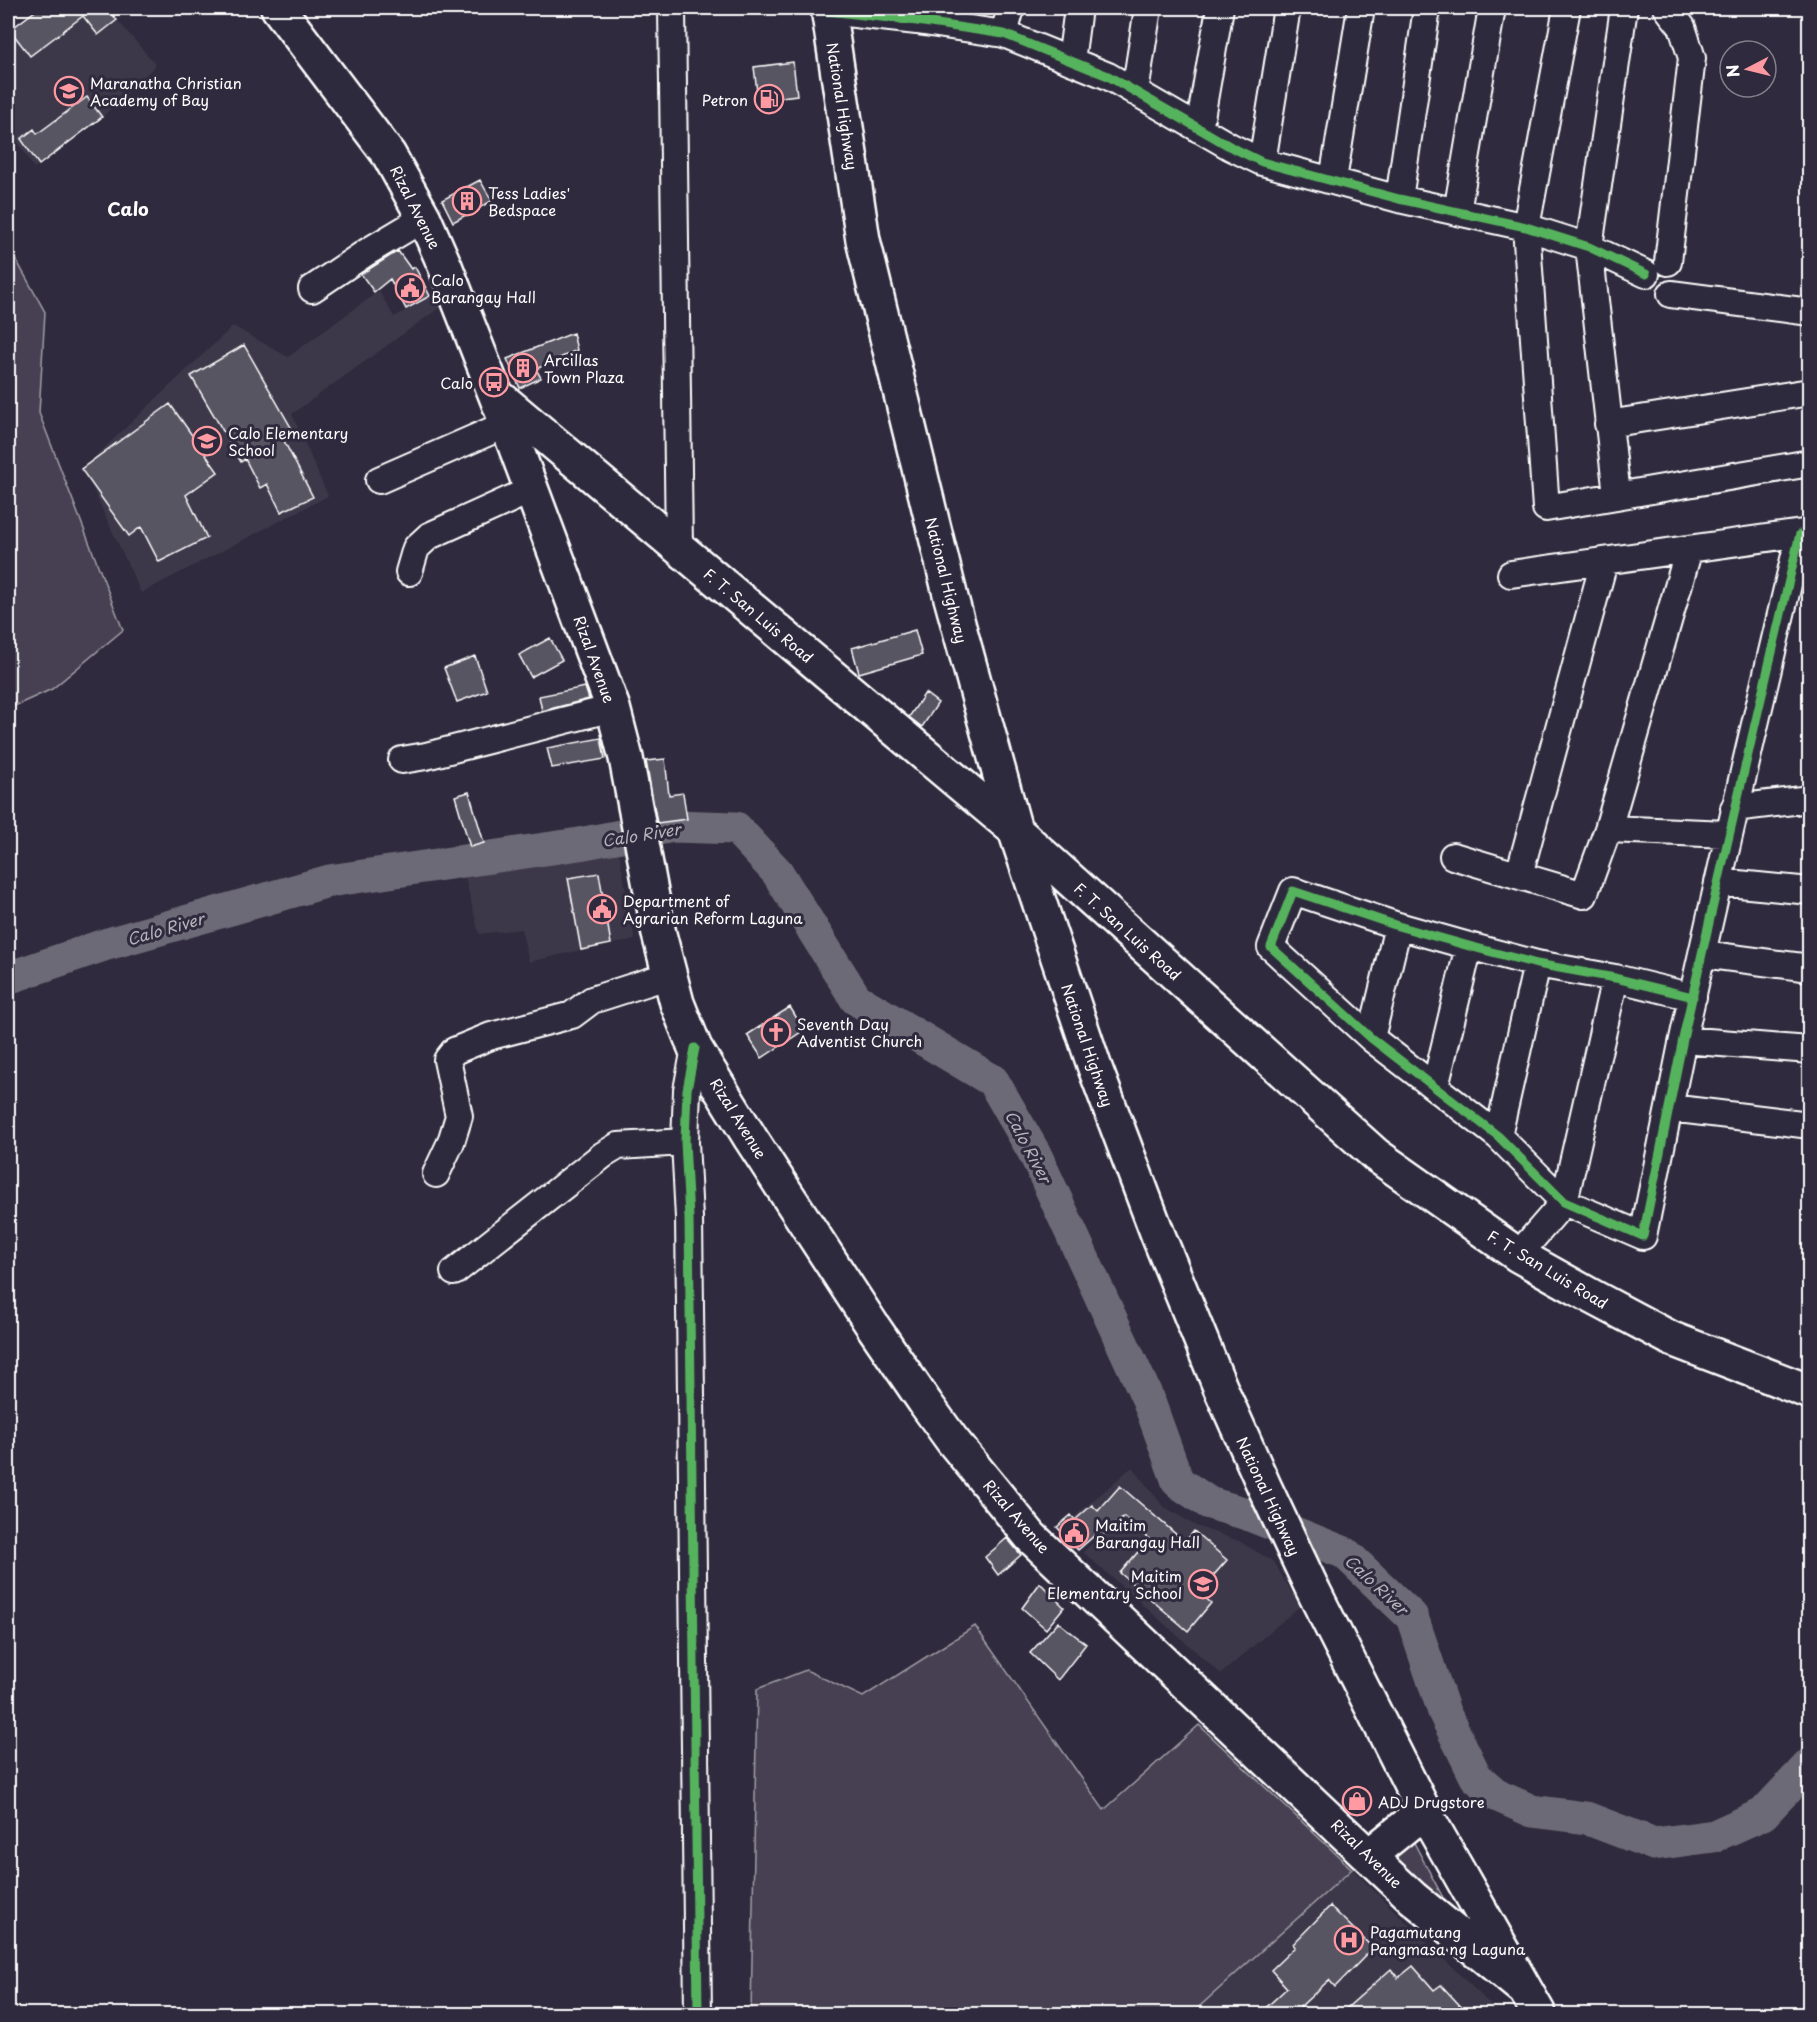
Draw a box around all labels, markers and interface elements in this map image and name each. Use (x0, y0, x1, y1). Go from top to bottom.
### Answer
north arrow (1718, 39, 1778, 99)
street label: National Highway (822, 41, 864, 171)
text: N (1719, 63, 1745, 79)
place label: Maranatha Christian Academy of Bay (90, 71, 242, 111)
school or university icon: Maranatha Christian Academy of Bay (53, 75, 85, 107)
fuel station icon: Petron (753, 83, 785, 115)
place label: Petron (702, 88, 748, 111)
street label: Rizal Avenue (385, 161, 447, 253)
place label: Tess Ladies' Bedspace (488, 181, 570, 221)
building icon: Tess Ladies' Bedspace (451, 185, 483, 217)
district label: Calo (107, 195, 149, 222)
place label: Calo Barangay Hall (431, 268, 536, 308)
public building icon: Calo Barangay Hall (394, 272, 426, 304)
place label: Arcillas Town Plaza (544, 348, 625, 388)
building icon: Arcillas Town Plaza (507, 352, 539, 384)
bus stop icon: Calo (478, 366, 510, 398)
place label: Calo (440, 371, 473, 394)
place label: Calo Elementary School (228, 421, 348, 461)
school or university icon: Calo Elementary School (191, 425, 223, 457)
street label: National Highway (920, 515, 974, 645)
street label: F. T. San Luis Road (699, 562, 819, 668)
street label: Rizal Avenue (569, 612, 621, 706)
water label: Calo River (600, 816, 685, 852)
street label: F. T. San Luis Road (1069, 877, 1187, 985)
place label: Department of Agrarian Reform Laguna (623, 889, 803, 929)
public building icon: Department of Agrarian Reform Laguna (586, 893, 618, 925)
water label: Calo River (124, 905, 209, 950)
street label: National Highway (1056, 980, 1120, 1110)
place label: Seventh Day Adventist Church (797, 1012, 922, 1052)
church icon: Seventh Day Adventist Church (760, 1016, 792, 1048)
street label: Rizal Avenue (705, 1073, 773, 1163)
water label: Calo River (1000, 1105, 1059, 1189)
street label: F. T. San Luis Road (1483, 1224, 1613, 1314)
street label: National Highway (1231, 1433, 1307, 1559)
street label: Rizal Avenue (978, 1474, 1056, 1558)
place label: Maitim Barangay Hall (1095, 1513, 1200, 1553)
public building icon: Maitim Barangay Hall (1058, 1517, 1090, 1549)
water label: Calo River (1340, 1548, 1416, 1622)
place label: Maitim Elementary School (1047, 1564, 1182, 1604)
school or university icon: Maitim Elementary School (1187, 1568, 1219, 1600)
shop icon: ADJ Drugstore (1341, 1785, 1373, 1817)
place label: ADJ Drugstore (1378, 1790, 1485, 1813)
street label: Rizal Avenue (1326, 1813, 1408, 1893)
place label: Pagamutang Pangmasa ng Laguna (1370, 1920, 1526, 1960)
hospital icon: Pagamutang Pangmasa ng Laguna (1333, 1924, 1365, 1956)

